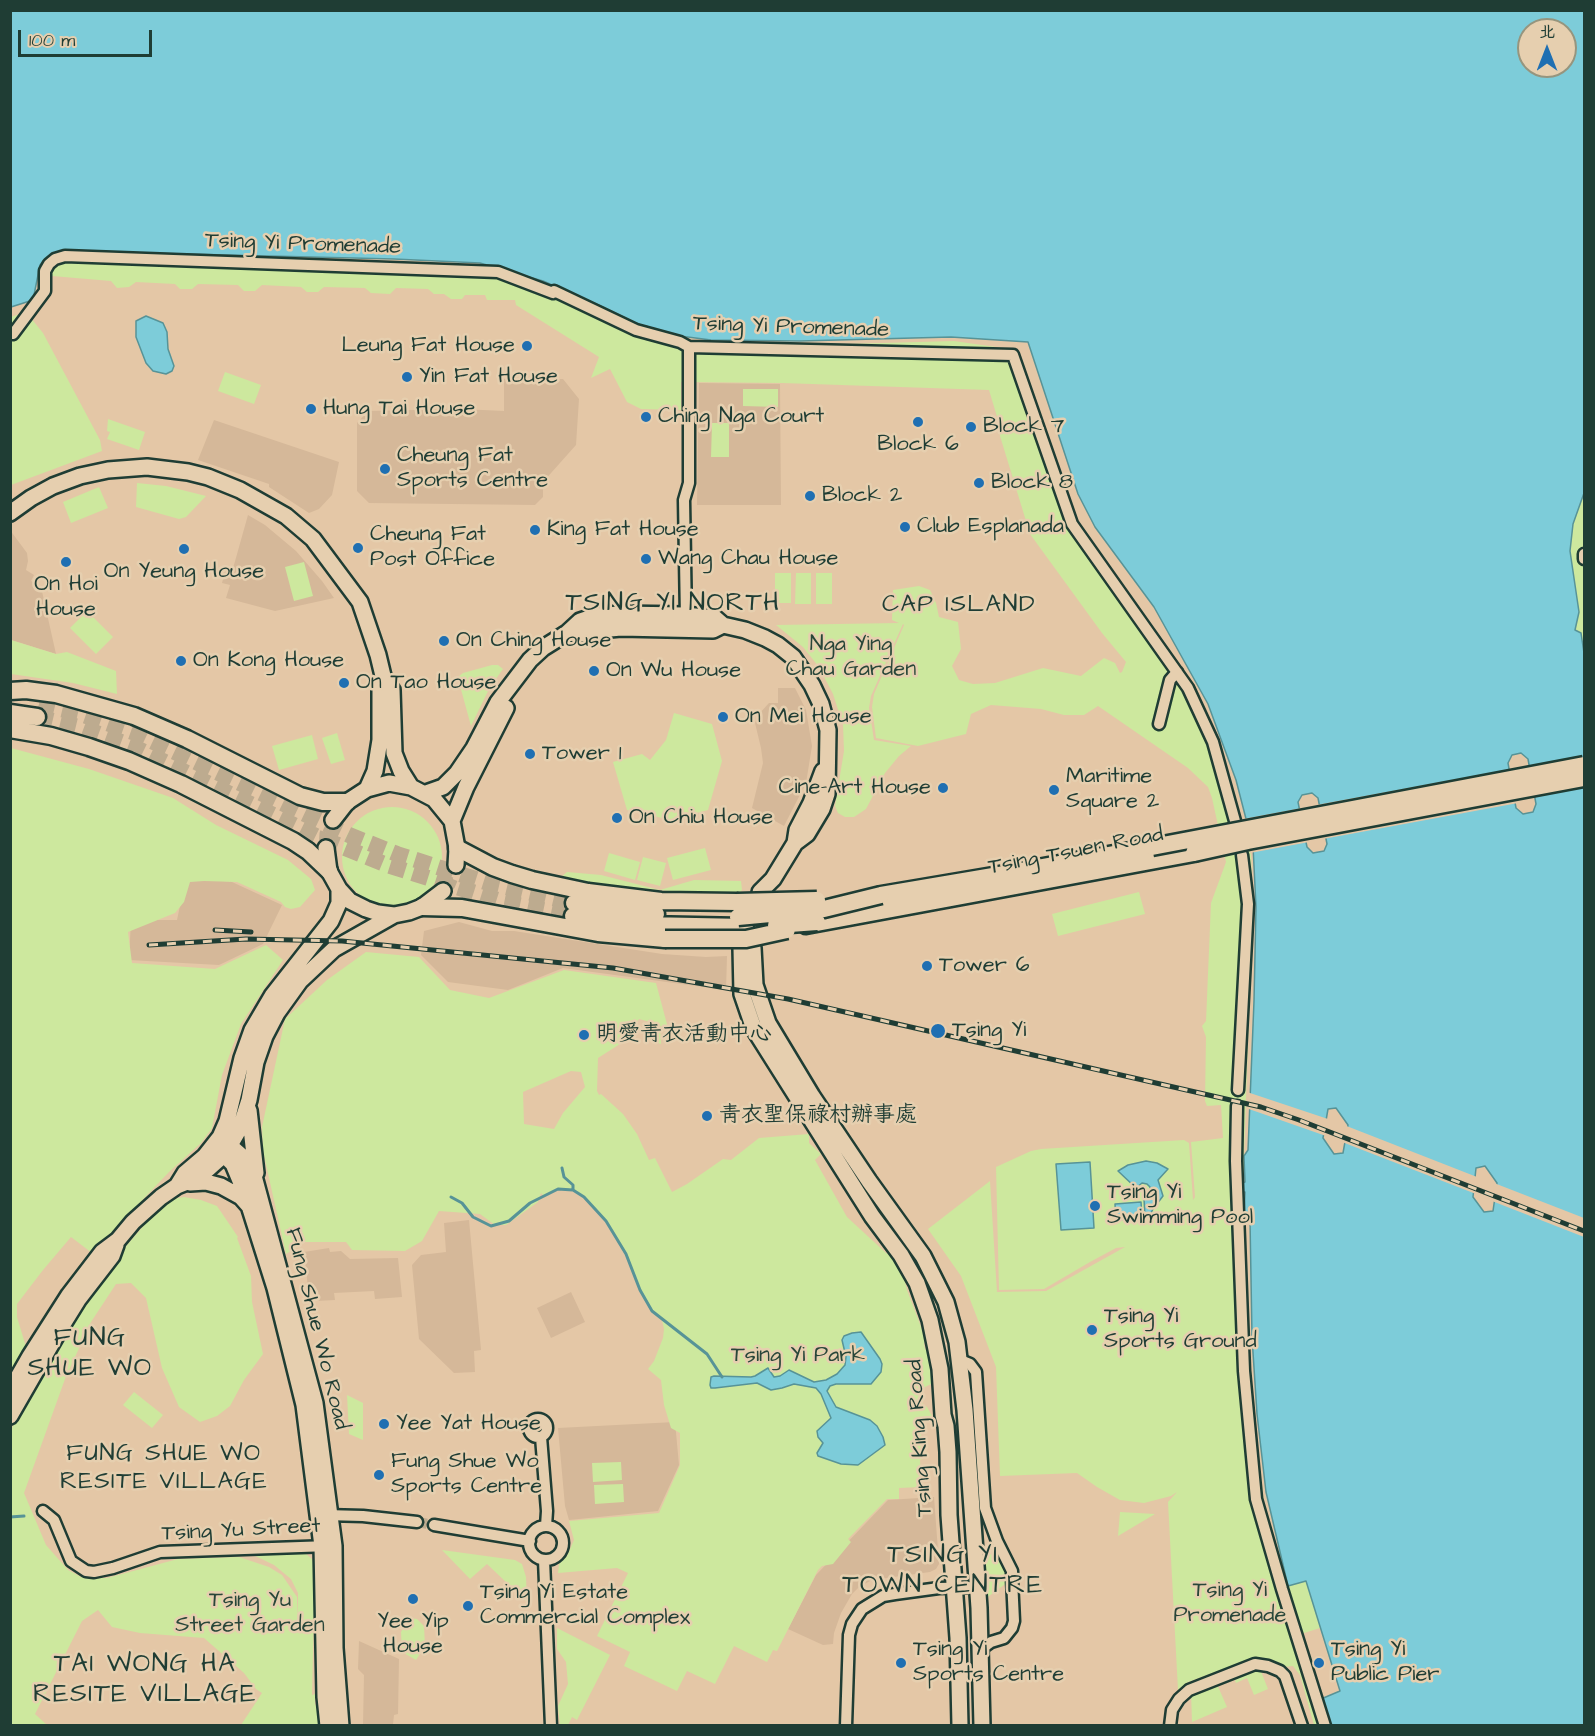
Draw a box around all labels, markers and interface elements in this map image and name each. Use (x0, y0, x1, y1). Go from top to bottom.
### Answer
scale bar (21, 18, 154, 56)
north arrow (1517, 18, 1577, 78)
text: 北 (1539, 21, 1555, 43)
text: 100 m (29, 28, 75, 53)
street label: Tsing Yi Promenade (205, 228, 401, 262)
street label: Tsing Yi Promenade (693, 311, 889, 345)
place label: Leung Fat House (342, 333, 515, 359)
marker: Leung Fat House (520, 339, 534, 353)
place label: Yin Fat House (419, 364, 558, 390)
marker: Yin Fat House (400, 370, 414, 384)
place label: Hung Tai House (323, 396, 475, 422)
marker: Hung Tai House (304, 402, 318, 416)
place label: Ching Nga Court (658, 404, 824, 430)
marker: Ching Nga Court (639, 410, 653, 424)
place label: Block 7 (983, 414, 1064, 440)
marker: Block 6 (911, 415, 925, 429)
marker: Block 7 (964, 420, 978, 434)
place label: Block 6 (877, 432, 959, 458)
place label: Cheung Fat Sports Centre (397, 443, 548, 494)
marker: Cheung Fat Sports Centre (378, 462, 392, 476)
place label: Block 8 (991, 470, 1073, 496)
marker: Block 8 (972, 476, 986, 490)
place label: Block 2 (822, 483, 902, 509)
marker: Block 2 (803, 489, 817, 503)
place label: Club Esplanada (917, 514, 1064, 540)
place label: King Fat House (547, 517, 699, 543)
marker: Club Esplanada (898, 520, 912, 534)
place label: Cheung Fat Post Office (370, 522, 495, 574)
marker: King Fat House (528, 523, 542, 537)
marker: Cheung Fat Post Office (351, 541, 365, 555)
marker: On Yeung House (177, 542, 191, 556)
place label: Wang Chau House (658, 546, 838, 572)
marker: Wang Chau House (639, 552, 653, 566)
marker: On Hoi House (59, 555, 73, 569)
place label: On Yeung House (104, 559, 264, 585)
place label: On Hoi House (34, 572, 98, 624)
district label: TSING YI NORTH (566, 589, 780, 621)
district label: CAP ISLAND (882, 592, 1036, 620)
place label: On Ching House (456, 628, 611, 654)
park label: Nga Ying Chau Garden (786, 632, 916, 684)
marker: On Ching House (437, 634, 451, 648)
place label: On Kong House (193, 648, 344, 674)
marker: On Kong House (174, 654, 188, 668)
place label: On Wu House (606, 658, 741, 684)
marker: On Wu House (587, 664, 601, 678)
place label: On Tao House (356, 670, 496, 696)
marker: On Tao House (337, 676, 351, 690)
place label: On Mei House (735, 704, 872, 730)
marker: On Mei House (716, 710, 730, 724)
place label: Tower 1 (542, 741, 622, 767)
marker: Tower 1 (523, 747, 537, 761)
place label: Maritime Square 2 (1066, 764, 1159, 816)
place label: Cine-Art House (779, 775, 931, 801)
marker: Cine-Art House (936, 781, 950, 795)
marker: Maritime Square 2 (1047, 783, 1061, 797)
place label: On Chiu House (629, 805, 773, 831)
marker: On Chiu House (610, 811, 624, 825)
street label: Tsing Tsuen Road (986, 822, 1166, 882)
place label: Tower 6 (939, 953, 1030, 979)
marker: Tower 6 (920, 959, 934, 973)
place label: Tsing Yi (952, 1018, 1026, 1044)
place label: 明愛青衣活動中心 (596, 1022, 772, 1048)
marker: Tsing Yi (929, 1022, 947, 1040)
marker: 明愛青衣活動中心 (577, 1028, 591, 1042)
place label: 青衣聖保祿村辦事處 (719, 1103, 917, 1129)
marker: 青衣聖保祿村辦事處 (700, 1109, 714, 1123)
place label: Tsing Yi Swimming Pool (1107, 1180, 1253, 1232)
marker: Tsing Yi Swimming Pool (1088, 1199, 1102, 1213)
street label: Fung Shue Wo Road (278, 1225, 354, 1433)
place label: Tsing Yi Sports Ground (1104, 1304, 1257, 1356)
marker: Tsing Yi Sports Ground (1085, 1323, 1099, 1337)
district label: FUNG SHUE WO (27, 1324, 153, 1386)
park label: Tsing Yi Park (731, 1343, 865, 1369)
street label: Tsing King Road (902, 1358, 940, 1518)
place label: Yee Yat House (396, 1411, 541, 1437)
marker: Yee Yat House (377, 1417, 391, 1431)
district label: FUNG SHUE WO RESITE VILLAGE (60, 1441, 268, 1497)
place label: Fung Shue Wo Sports Centre (391, 1449, 542, 1500)
marker: Fung Shue Wo Sports Centre (372, 1468, 386, 1482)
street label: Tsing Yu Street (161, 1514, 321, 1548)
district label: TSING YI TOWN CENTRE (842, 1541, 1044, 1602)
park label: Tsing Yi Promenade (1174, 1578, 1286, 1630)
place label: Tsing Yi Estate Commercial Complex (480, 1580, 690, 1632)
park label: Tsing Yu Street Garden (175, 1588, 325, 1640)
marker: Yee Yip House (406, 1592, 420, 1606)
marker: Tsing Yi Estate Commercial Complex (461, 1599, 475, 1613)
place label: Yee Yip House (377, 1609, 449, 1660)
place label: Tsing Yi Sports Centre (913, 1637, 1064, 1688)
place label: Tsing Yi Public Pier (1331, 1637, 1439, 1688)
district label: TAI WONG HA RESITE VILLAGE (33, 1650, 257, 1712)
marker: Tsing Yi Sports Centre (894, 1656, 908, 1670)
marker: Tsing Yi Public Pier (1312, 1656, 1326, 1670)

